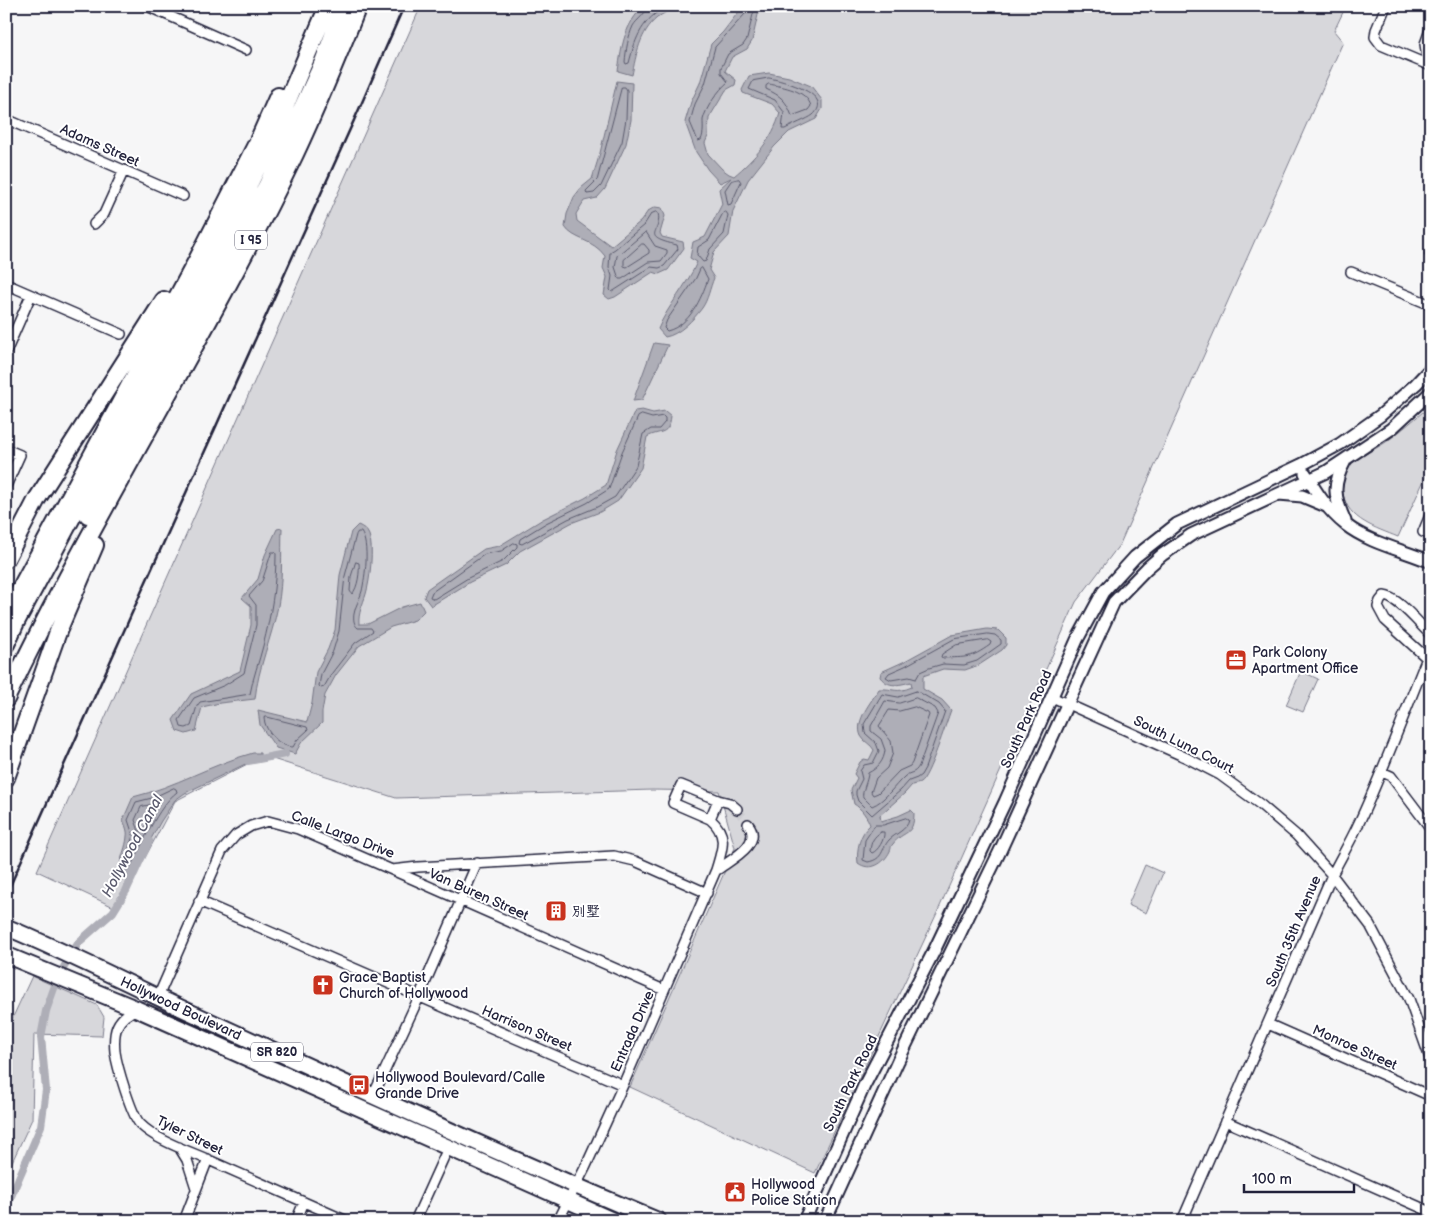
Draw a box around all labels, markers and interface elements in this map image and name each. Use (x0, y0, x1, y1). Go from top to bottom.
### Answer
street label: Adams Street (58, 120, 143, 171)
road number: I 95 (235, 230, 267, 250)
place label: Park Colony Apartment Office (1252, 644, 1358, 677)
office icon: Park Colony Apartment Office (1224, 648, 1248, 672)
street label: South Park Road (997, 667, 1056, 771)
street label: South Luna Court (1131, 712, 1237, 777)
water label: Hollywood Canal (98, 791, 168, 901)
street label: Calle Largo Drive (289, 807, 397, 862)
street label: Van Buren Street (426, 865, 532, 924)
street label: South 35th Avenue (1262, 873, 1325, 989)
building icon: 别墅 (544, 899, 568, 923)
place label: 别墅 (572, 903, 600, 920)
place label: Grace Baptist Church of Hollywood (339, 969, 468, 1002)
street label: Hollywood Boulevard (118, 973, 244, 1044)
church icon: Grace Baptist Church of Hollywood (311, 973, 335, 997)
street label: Entrada Drive (607, 988, 658, 1074)
street label: Harrison Street (479, 1002, 575, 1055)
street label: Monroe Street (1310, 1021, 1400, 1074)
street label: South Park Road (820, 1032, 881, 1134)
road number: SR 820 (251, 1042, 303, 1062)
place label: Hollywood Boulevard/Calle Grande Drive (375, 1069, 545, 1102)
bus stop icon: Hollywood Boulevard/Calle Grande Drive (347, 1073, 371, 1097)
street label: Tyler Street (154, 1112, 226, 1159)
scale bar (1244, 1162, 1354, 1194)
text: 100 m (1252, 1170, 1292, 1189)
place label: Hollywood Police Station (751, 1176, 837, 1209)
public building icon: Hollywood Police Station (723, 1180, 747, 1204)

